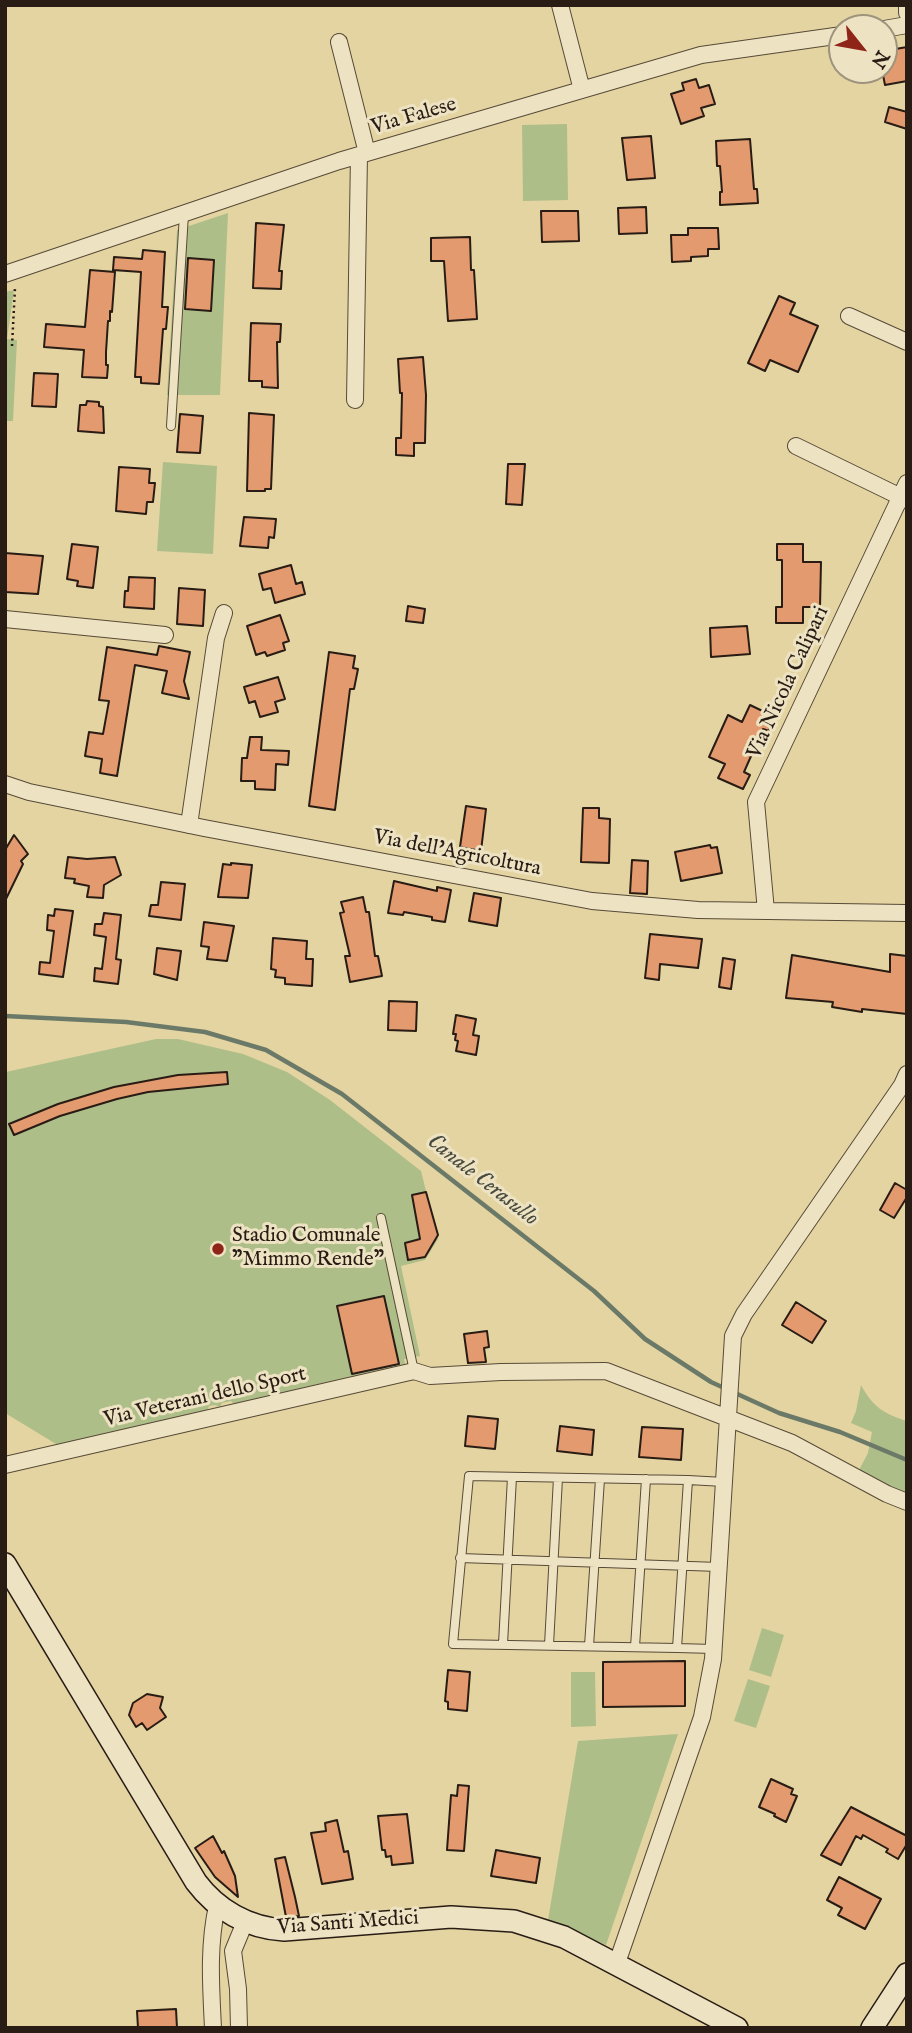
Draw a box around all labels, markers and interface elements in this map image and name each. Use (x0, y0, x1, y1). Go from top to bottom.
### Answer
north arrow (828, 14, 898, 84)
text: N (865, 46, 894, 72)
street label: Via Falese (369, 93, 459, 141)
street label: Via Nicola Calipari (743, 603, 835, 763)
street label: Via dell'Agricoltura (371, 825, 543, 883)
water label: Canale Cerasullo (421, 1129, 543, 1233)
place label: Stadio Comunale "Mimmo Rende" (232, 1224, 384, 1274)
marker: Stadio Comunale "Mimmo Rende" (210, 1241, 226, 1257)
street label: Via Veterani dello Sport (101, 1362, 309, 1434)
street label: Via Santi Medici (276, 1906, 420, 1942)

